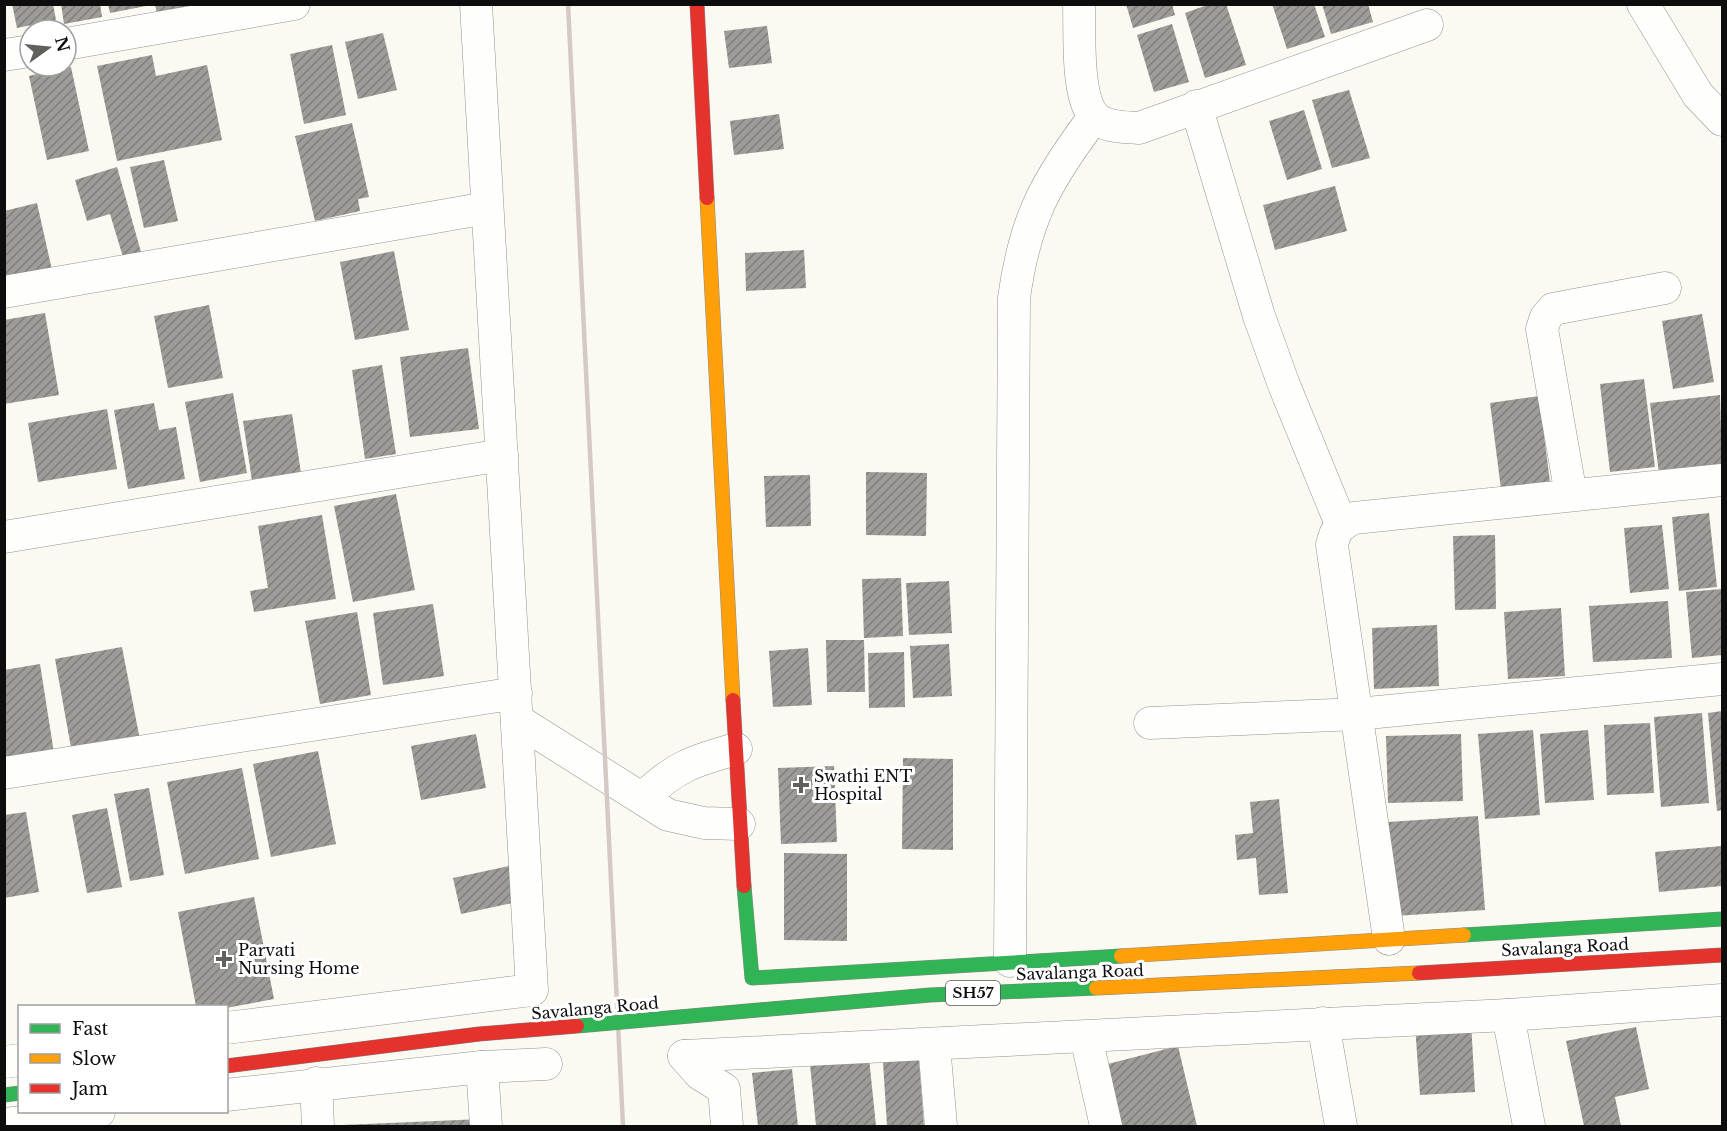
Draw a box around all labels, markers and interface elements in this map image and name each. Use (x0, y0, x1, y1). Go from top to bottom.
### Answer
north arrow (18, 18, 78, 78)
text: N (51, 34, 74, 54)
place label: Swathi ENT Hospital (814, 766, 913, 804)
marker: Swathi ENT Hospital (792, 776, 810, 794)
street label: Savalanga Road (1501, 934, 1630, 960)
place label: Parvati Nursing Home (238, 940, 359, 978)
marker: Parvati Nursing Home (215, 950, 233, 968)
street label: Savalanga Road (1016, 960, 1144, 984)
road number: SH57 (946, 981, 1000, 1005)
street label: Savalanga Road (530, 992, 660, 1024)
legend (18, 1005, 228, 1113)
text: Fast (72, 1018, 109, 1040)
text: Slow (72, 1048, 117, 1070)
text: Jam (70, 1078, 108, 1100)

